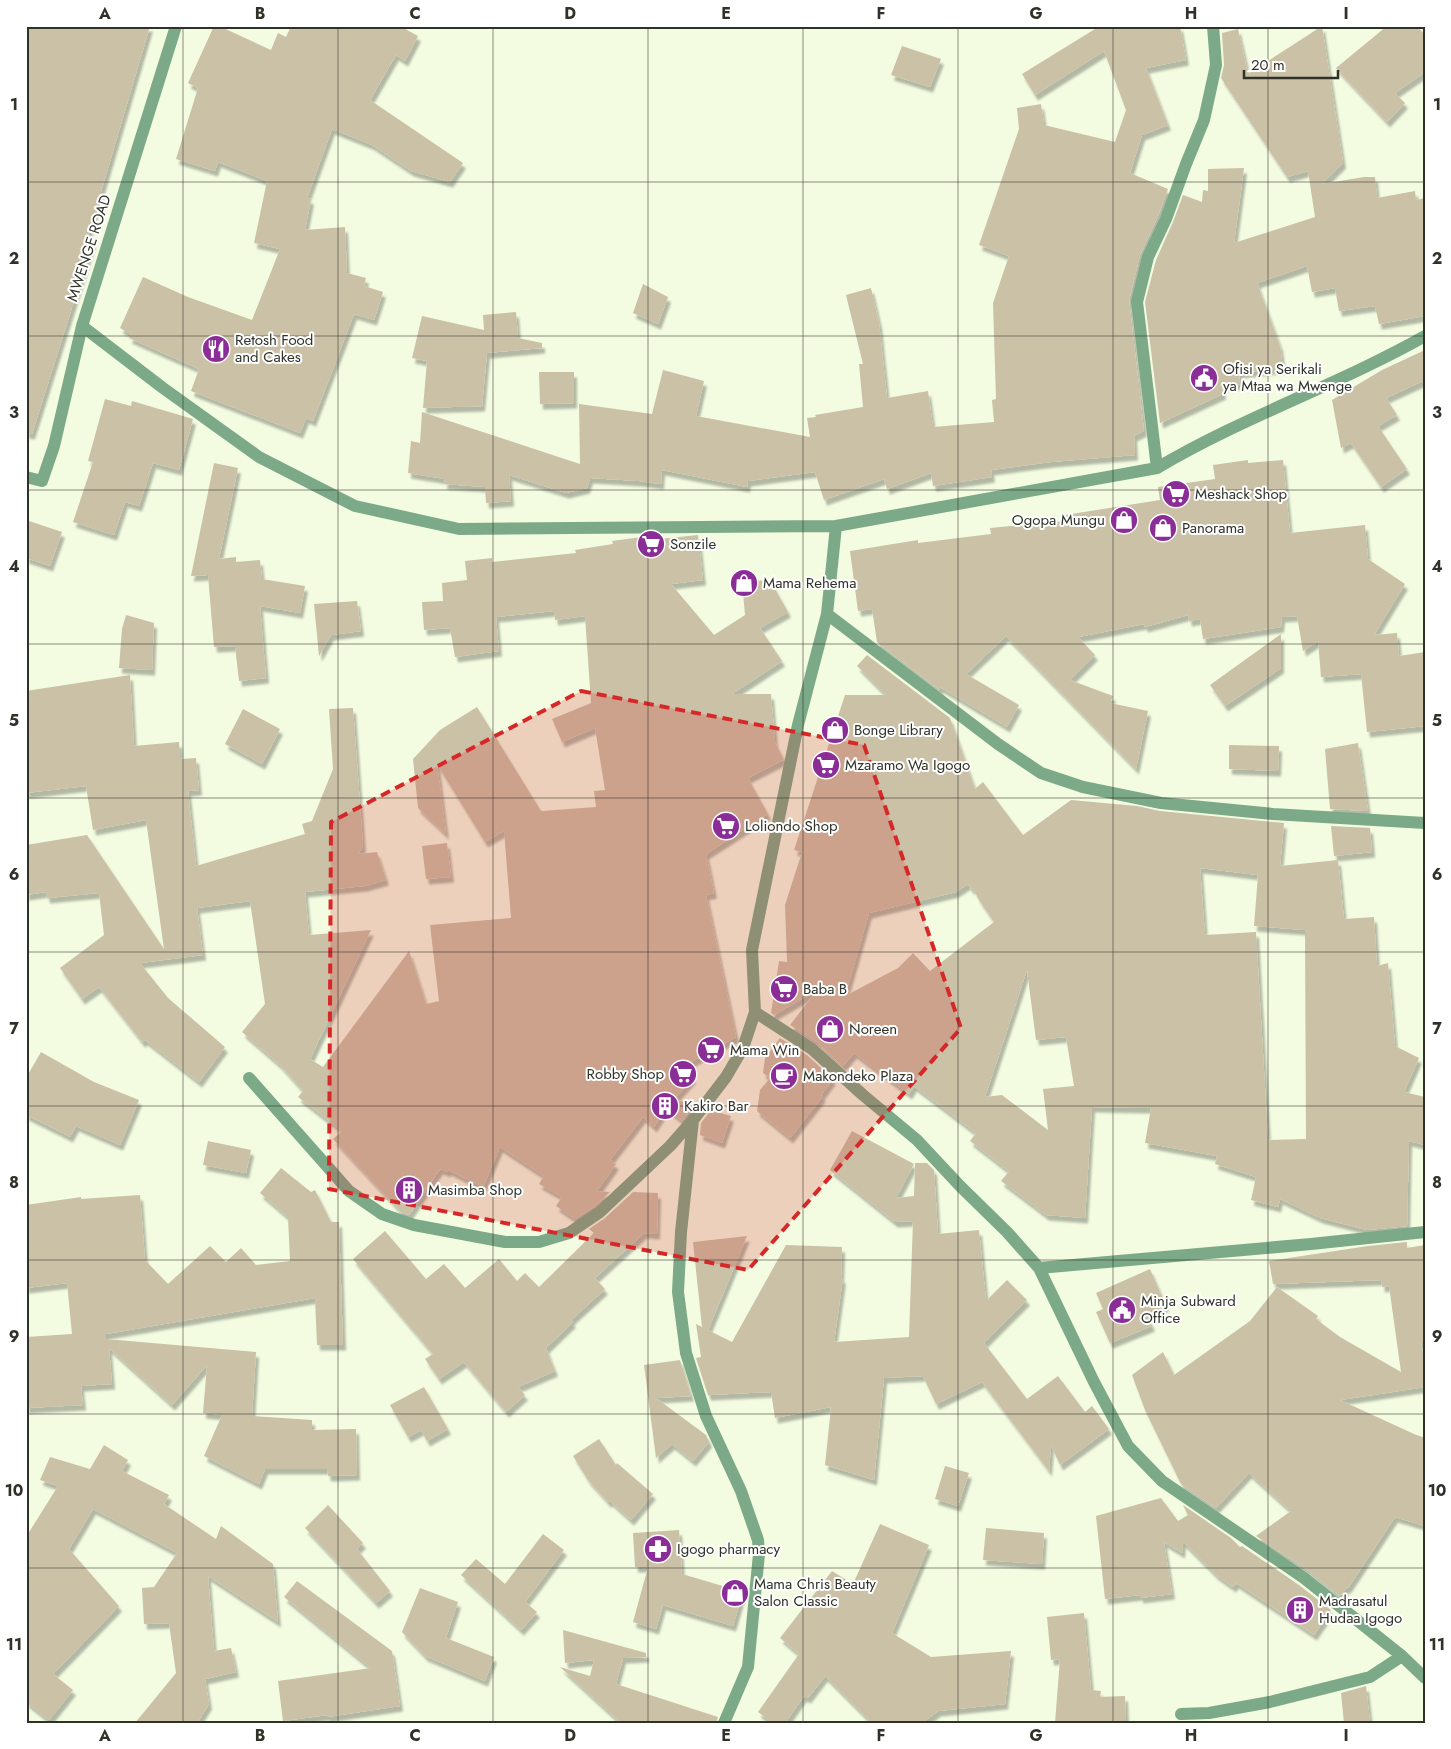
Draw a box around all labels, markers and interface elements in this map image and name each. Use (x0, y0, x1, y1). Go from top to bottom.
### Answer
text: A (98, 2, 111, 25)
text: B (255, 2, 265, 25)
text: C (409, 2, 421, 25)
text: D (564, 2, 576, 25)
text: E (721, 2, 731, 25)
text: F (877, 2, 885, 25)
text: G (1029, 2, 1043, 25)
text: H (1185, 2, 1197, 25)
text: I (1343, 2, 1349, 25)
scale bar (1244, 48, 1337, 80)
text: 20 m (1251, 54, 1285, 76)
text: 1 (10, 93, 18, 116)
text: 1 (1433, 93, 1441, 116)
street label: MWENGE ROAD (61, 192, 117, 304)
text: 2 (9, 247, 19, 270)
text: 2 (1432, 247, 1442, 270)
place label: Retosh Food and Cakes (235, 329, 313, 368)
restaurant icon: Retosh Food and Cakes (201, 334, 231, 364)
place label: Ofisi ya Serikali ya Mtaa wa Mwenge (1223, 358, 1352, 397)
public building icon: Ofisi ya Serikali ya Mtaa wa Mwenge (1189, 363, 1219, 393)
text: 3 (9, 401, 19, 424)
text: 3 (1432, 401, 1442, 424)
supermarket icon: Meshack Shop (1161, 479, 1191, 509)
place label: Meshack Shop (1195, 483, 1288, 505)
shop icon: Ogopa Mungu (1109, 505, 1139, 535)
place label: Ogopa Mungu (1012, 509, 1105, 531)
shop icon: Panorama (1148, 513, 1178, 543)
place label: Panorama (1182, 517, 1244, 539)
supermarket icon: Sonzile (636, 529, 666, 559)
place label: Sonzile (670, 533, 717, 555)
text: 4 (8, 555, 20, 578)
text: 4 (1431, 555, 1443, 578)
shop icon: Mama Rehema (729, 568, 759, 598)
place label: Mama Rehema (763, 572, 856, 594)
text: 5 (9, 709, 19, 732)
text: 5 (1432, 709, 1442, 732)
shop icon: Bonge Library (820, 715, 850, 745)
place label: Bonge Library (854, 719, 943, 741)
supermarket icon: Mzaramo Wa Igogo (811, 750, 841, 780)
place label: Mzaramo Wa Igogo (845, 754, 970, 776)
supermarket icon: Loliondo Shop (711, 811, 741, 841)
place label: Loliondo Shop (745, 815, 838, 837)
text: 6 (9, 863, 19, 886)
text: 6 (1432, 863, 1442, 886)
supermarket icon: Baba B (769, 974, 799, 1004)
place label: Baba B (803, 978, 847, 1000)
shop icon: Noreen (815, 1014, 845, 1044)
text: 7 (9, 1017, 19, 1040)
text: 7 (1432, 1017, 1442, 1040)
place label: Noreen (849, 1018, 897, 1040)
supermarket icon: Mama Win (696, 1035, 726, 1065)
place label: Mama Win (730, 1039, 799, 1061)
supermarket icon: Robby Shop (668, 1059, 698, 1089)
cafe icon: Makondeko Plaza (769, 1061, 799, 1091)
place label: Robby Shop (587, 1063, 664, 1085)
place label: Makondeko Plaza (803, 1065, 913, 1087)
building icon: Kakiro Bar (650, 1091, 680, 1121)
place label: Kakiro Bar (684, 1095, 749, 1117)
text: 8 (9, 1171, 19, 1194)
text: 8 (1432, 1171, 1442, 1194)
building icon: Masimba Shop (394, 1175, 424, 1205)
place label: Masimba Shop (428, 1179, 523, 1201)
place label: Minja Subward Office (1141, 1290, 1236, 1329)
public building icon: Minja Subward Office (1107, 1295, 1137, 1325)
text: 9 (9, 1325, 19, 1348)
text: 9 (1432, 1325, 1442, 1348)
text: 10 (5, 1479, 23, 1502)
text: 10 (1428, 1479, 1446, 1502)
pharmacy icon: Igogo pharmacy (643, 1534, 673, 1564)
place label: Igogo pharmacy (677, 1538, 781, 1560)
place label: Mama Chris Beauty Salon Classic (754, 1573, 876, 1612)
shop icon: Mama Chris Beauty Salon Classic (720, 1578, 750, 1608)
place label: Madrasatul Hudaa Igogo (1319, 1590, 1402, 1629)
building icon: Madrasatul Hudaa Igogo (1285, 1595, 1315, 1625)
text: 11 (6, 1633, 22, 1656)
text: 11 (1429, 1633, 1445, 1656)
text: A (98, 1724, 111, 1747)
text: B (255, 1724, 265, 1747)
text: C (409, 1724, 421, 1747)
text: D (564, 1724, 576, 1747)
text: E (721, 1724, 731, 1747)
text: F (877, 1724, 885, 1747)
text: G (1029, 1724, 1043, 1747)
text: H (1185, 1724, 1197, 1747)
text: I (1343, 1724, 1349, 1747)

